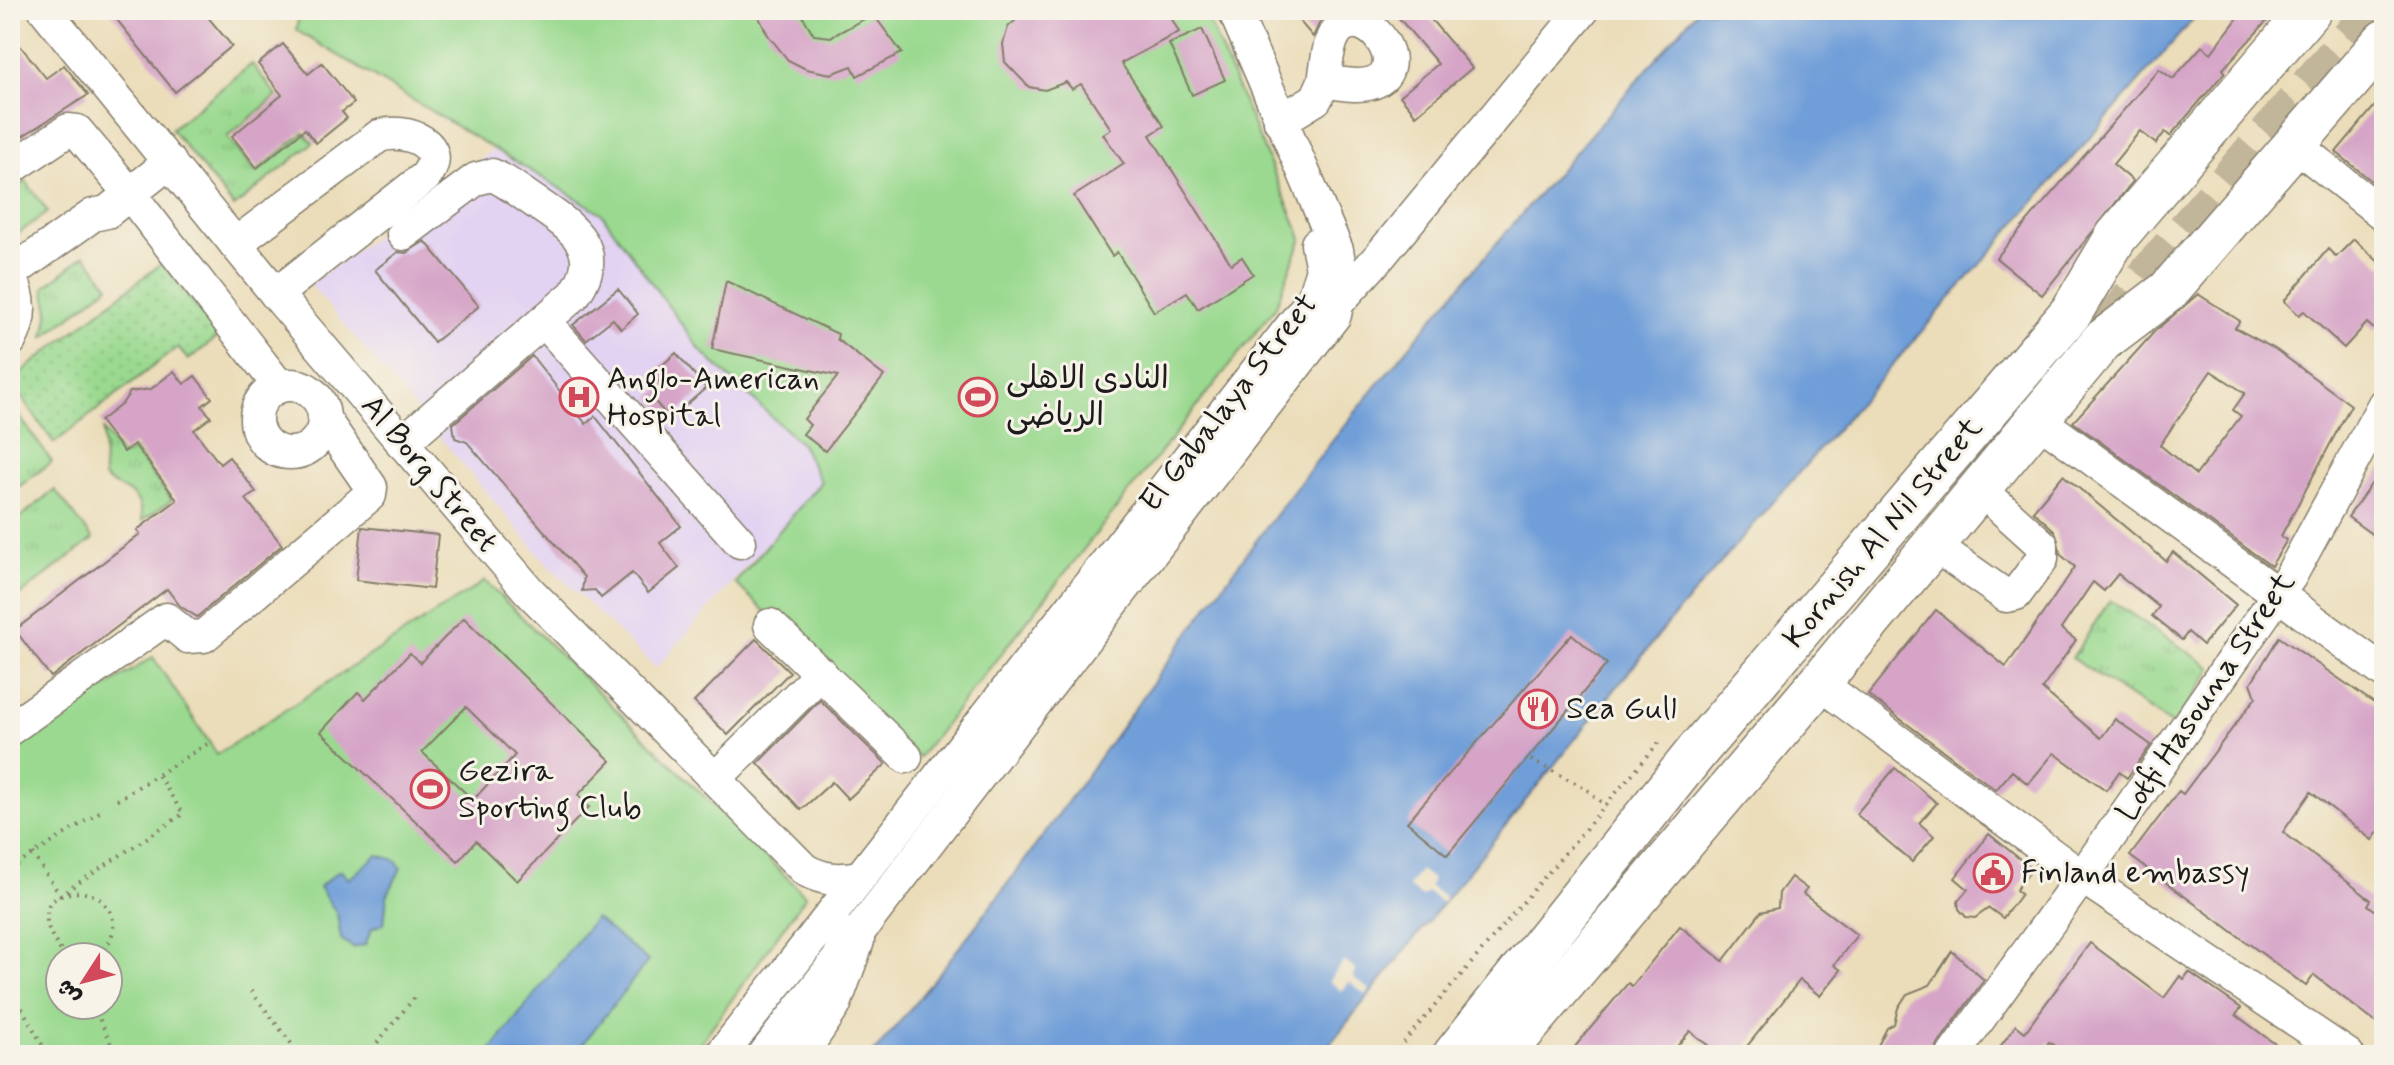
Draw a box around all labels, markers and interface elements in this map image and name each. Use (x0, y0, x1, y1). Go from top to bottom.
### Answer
street label: El Gabalaya Street (1130, 285, 1328, 521)
place label: Anglo-American Hospital (607, 358, 819, 437)
place label: النادى الاهلى الرياضى (1006, 358, 1169, 437)
hospital icon: Anglo-American Hospital (558, 376, 600, 418)
sports icon: النادى الاهلى الرياضى (957, 376, 999, 418)
street label: Al Borg Street (351, 386, 507, 562)
street label: Kornish Al Nil Street (1774, 408, 1992, 658)
street label: Lotfi Hasouna Street (2107, 564, 2305, 830)
restaurant icon: Sea Gull (1517, 688, 1559, 730)
place label: Sea Gull (1566, 688, 1677, 730)
place label: Gezira Sporting Club (458, 750, 642, 832)
sports icon: Gezira Sporting Club (409, 768, 451, 810)
public building icon: Finland embassy (1972, 852, 2014, 894)
place label: Finland embassy (2021, 852, 2250, 894)
north arrow (44, 941, 124, 1021)
text: ش (51, 974, 88, 1010)

